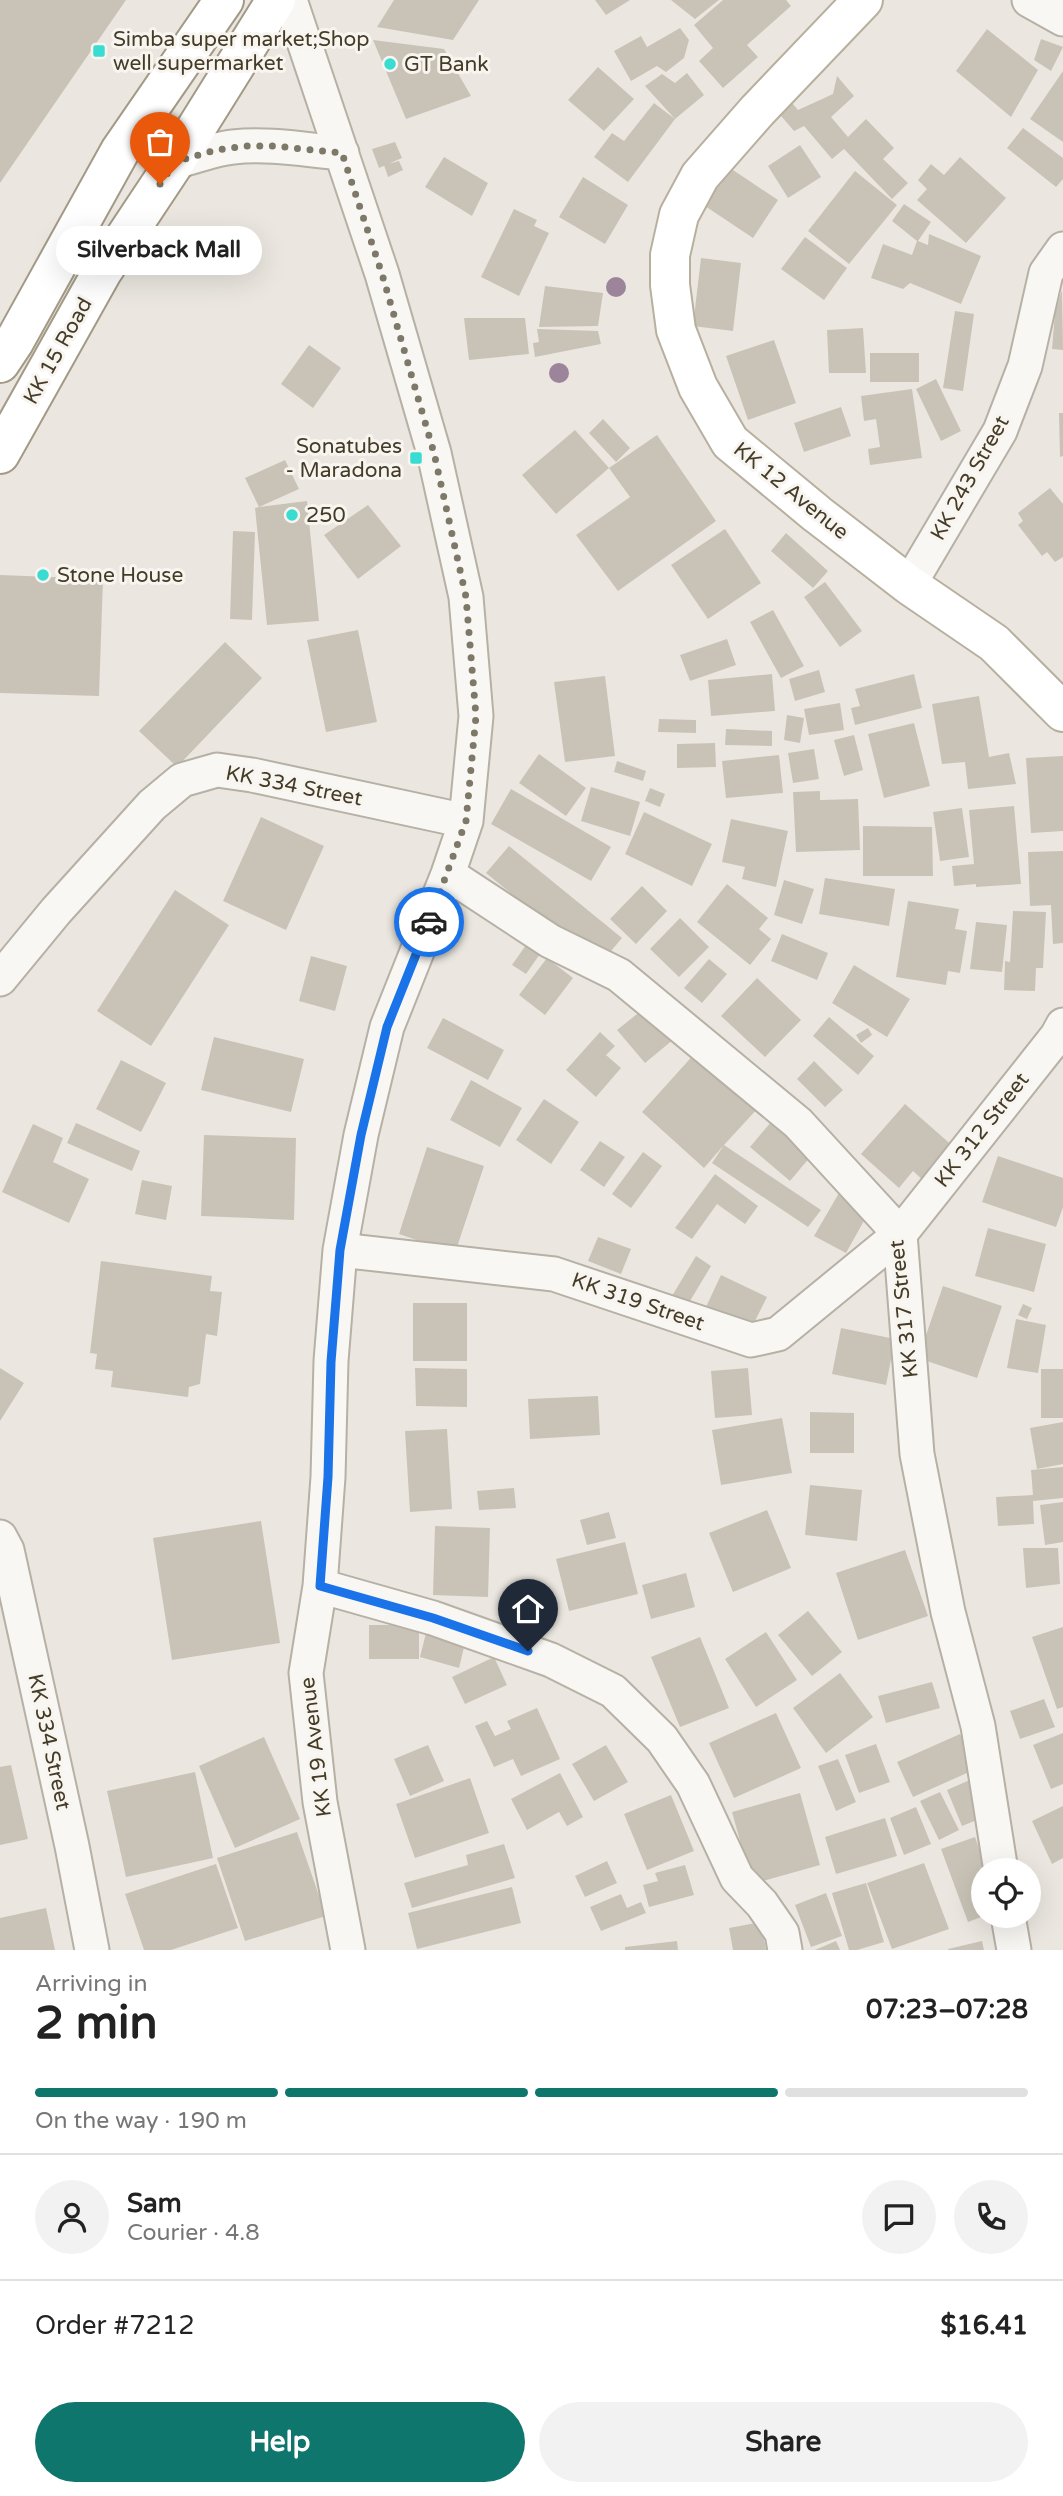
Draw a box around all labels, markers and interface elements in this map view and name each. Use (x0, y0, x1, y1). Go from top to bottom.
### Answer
place label: Simba super market;Shop well supermarket (113, 27, 370, 76)
marker: Simba super market;Shop well supermarket (91, 43, 107, 59)
place label: GT Bank (404, 52, 489, 77)
marker: GT Bank (382, 56, 398, 72)
pin (130, 112, 190, 184)
icon: bag (141, 123, 179, 161)
callout: Silverback Mall (57, 226, 263, 275)
text: Silverback Mall (77, 236, 241, 264)
street label: KK 15 Road (18, 293, 98, 409)
street label: KK 243 Street (925, 411, 1015, 545)
place label: Sonatubes - Maradona (285, 434, 402, 483)
street label: KK 12 Avenue (728, 437, 854, 545)
marker: Sonatubes - Maradona (408, 450, 424, 466)
place label: 250 (306, 503, 346, 528)
marker: 250 (284, 507, 300, 523)
place label: Stone House (57, 563, 183, 588)
marker: Stone House (35, 567, 51, 583)
street label: KK 334 Street (224, 761, 364, 811)
courier (394, 887, 464, 957)
icon: car (410, 903, 448, 941)
street label: KK 312 Street (929, 1068, 1035, 1192)
street label: KK 317 Street (884, 1239, 924, 1379)
street label: KK 319 Street (568, 1268, 708, 1336)
pin (498, 1579, 558, 1651)
icon: home (509, 1590, 547, 1628)
street label: KK 334 Street (22, 1672, 76, 1812)
street label: KK 19 Avenue (295, 1676, 337, 1818)
map controls (971, 1858, 1041, 1928)
button: locate (971, 1858, 1041, 1928)
text: Arriving in (35, 1970, 148, 1998)
text: 07:23–07:28 (866, 1994, 1028, 2025)
text: 2 min (35, 1996, 158, 2051)
text: On the way · 190 m (35, 2107, 247, 2135)
button: person (35, 2180, 109, 2254)
button: chat (862, 2180, 936, 2254)
button: phone (954, 2180, 1028, 2254)
text: Sam (127, 2188, 182, 2219)
text: Courier · 4.8 (127, 2219, 260, 2247)
text: Order #7212 (35, 2310, 195, 2341)
text: $16.41 (940, 2310, 1028, 2341)
button: Help (35, 2402, 525, 2482)
button: Share (539, 2402, 1028, 2482)

